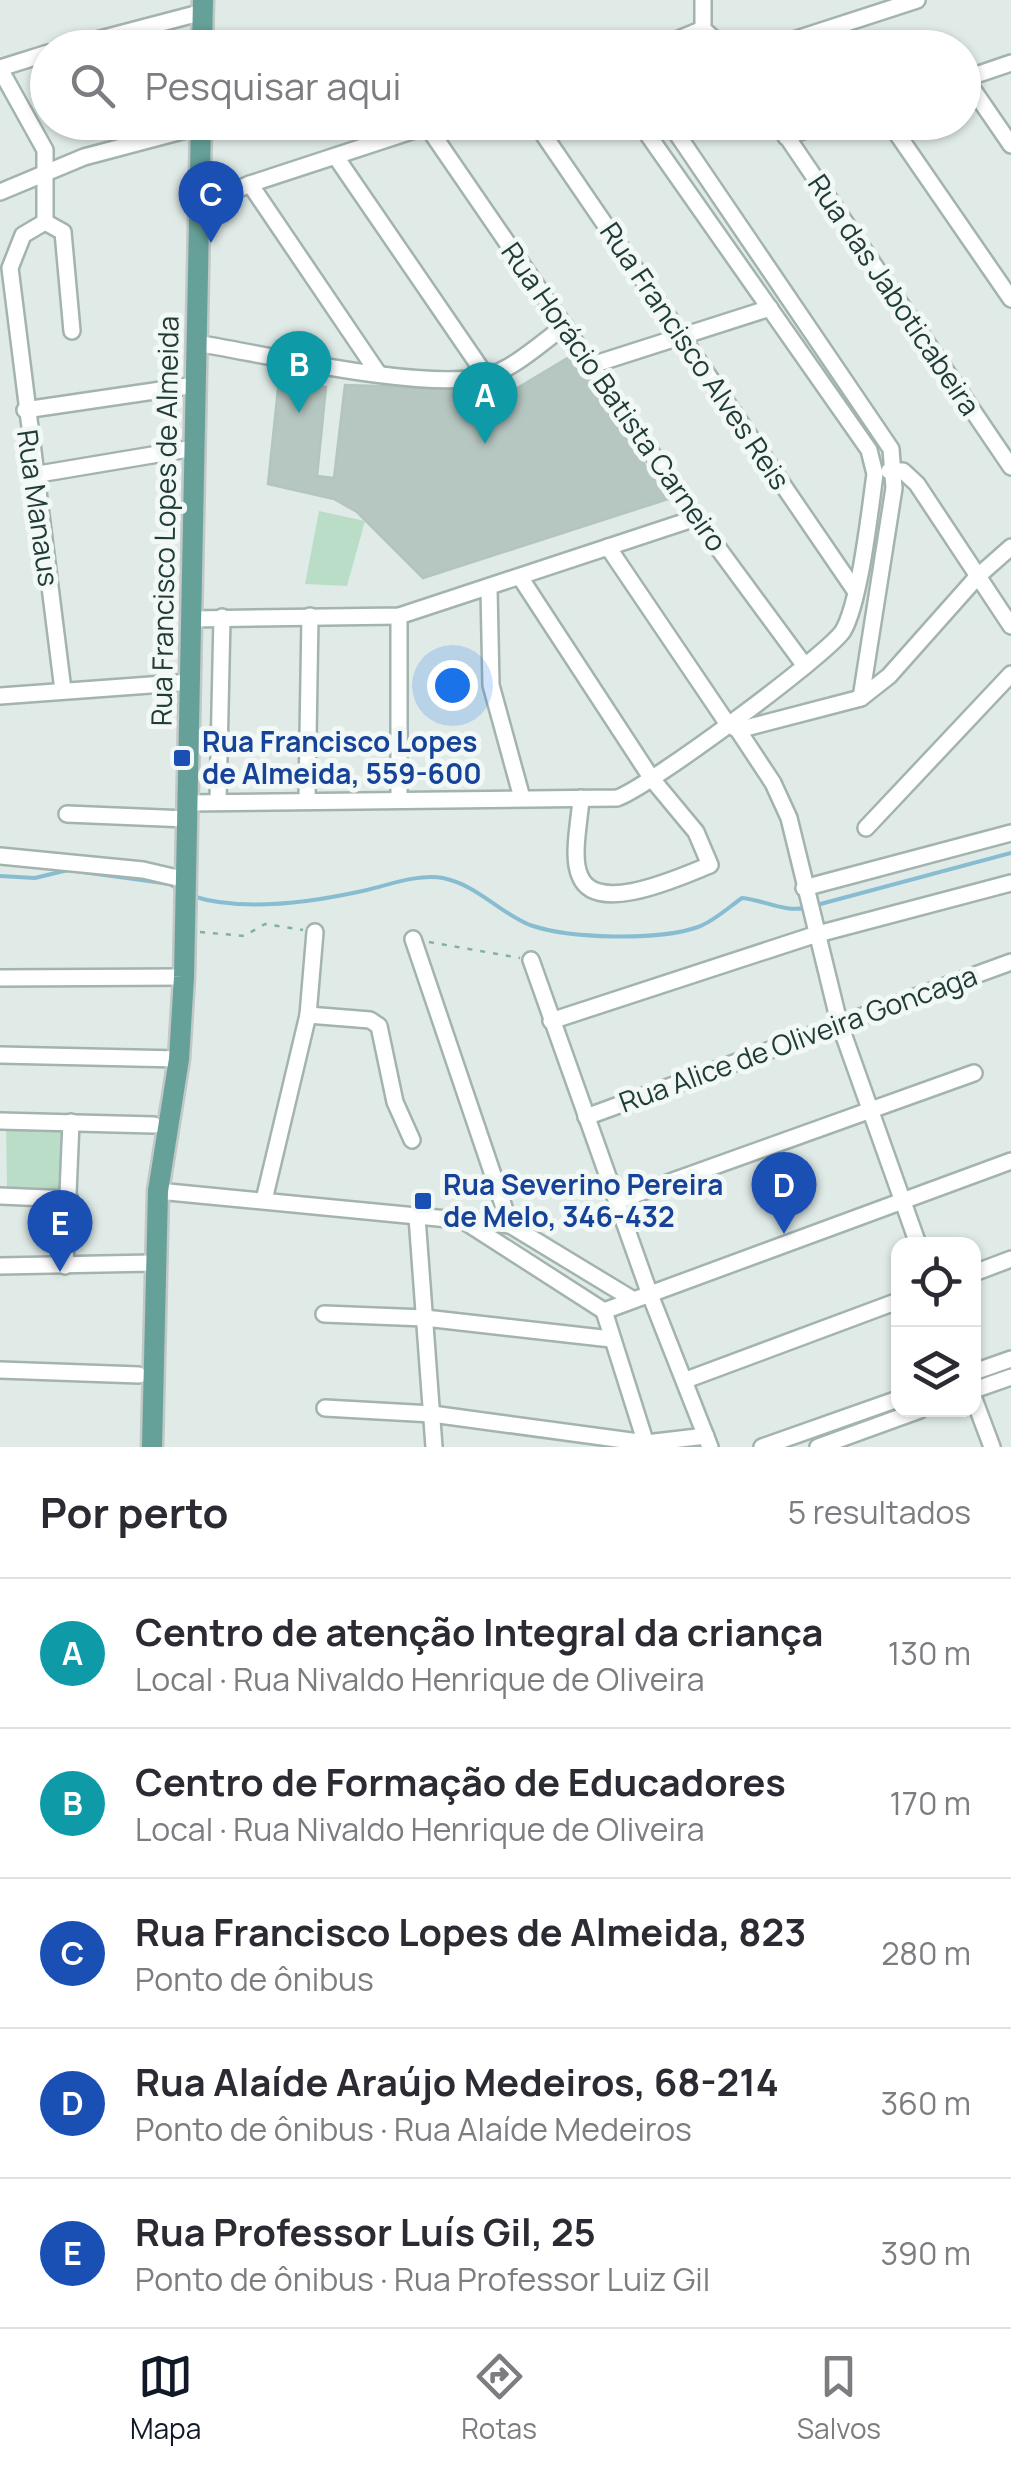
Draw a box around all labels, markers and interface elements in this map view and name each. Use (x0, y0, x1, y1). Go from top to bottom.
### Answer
search box (30, 30, 981, 140)
icon: search (65, 58, 120, 113)
text: Pesquisar aqui (145, 59, 401, 111)
pin: C (178, 160, 244, 243)
street label: Rua das Jaboticabeira (800, 167, 990, 422)
street label: Rua Francisco Alves Reis (592, 214, 800, 496)
street label: Rua Horácio Batista Carneiro (493, 234, 736, 558)
street label: Rua Francisco Lopes de Almeida (141, 316, 187, 726)
pin: B (266, 330, 332, 413)
pin: A (452, 362, 518, 444)
street label: Rua Manaus (9, 427, 69, 589)
your location (427, 660, 478, 711)
place label: Rua Francisco Lopes de Almeida, 559-600 (202, 722, 482, 792)
marker: Rua Francisco Lopes de Almeida, 559-600 (171, 747, 193, 769)
street label: Rua Alice de Oliveira Goncaga (613, 956, 982, 1121)
pin: D (752, 1152, 816, 1234)
place label: Rua Severino Pereira de Melo, 346-432 (443, 1165, 723, 1235)
pin: E (28, 1190, 92, 1272)
marker: Rua Severino Pereira de Melo, 346-432 (412, 1190, 434, 1212)
map controls (891, 1237, 981, 1417)
button: locate (891, 1237, 981, 1327)
button: layers (891, 1327, 981, 1417)
text: Por perto (40, 1483, 228, 1541)
text: 5 resultados (788, 1490, 971, 1534)
text: Centro de atenção Integral da criança (135, 1605, 823, 1657)
text: A (62, 1631, 83, 1675)
text: 130 m (888, 1631, 971, 1675)
text: Local · Rua Nivaldo Henrique de Oliveira (135, 1657, 705, 1701)
text: Centro de Formação de Educadores (135, 1755, 786, 1807)
text: B (62, 1781, 83, 1825)
text: 170 m (889, 1781, 971, 1825)
text: Local · Rua Nivaldo Henrique de Oliveira (135, 1807, 705, 1851)
text: Rua Francisco Lopes de Almeida, 823 (135, 1905, 806, 1957)
text: C (61, 1931, 84, 1975)
text: 280 m (881, 1931, 971, 1975)
text: Ponto de ônibus (135, 1957, 374, 2001)
text: Rua Alaíde Araújo Medeiros, 68-214 (135, 2055, 779, 2107)
text: D (61, 2081, 84, 2125)
text: 360 m (880, 2081, 971, 2125)
text: Ponto de ônibus · Rua Alaíde Medeiros (135, 2107, 692, 2151)
text: Rua Professor Luís Gil, 25 (135, 2205, 596, 2257)
text: E (63, 2231, 82, 2275)
text: 390 m (880, 2231, 971, 2275)
text: Ponto de ônibus · Rua Professor Luiz Gil (135, 2257, 710, 2301)
tab: Mapa (130, 2349, 201, 2447)
tab: Rotas (461, 2349, 537, 2447)
tab: Salvos (797, 2349, 881, 2447)

